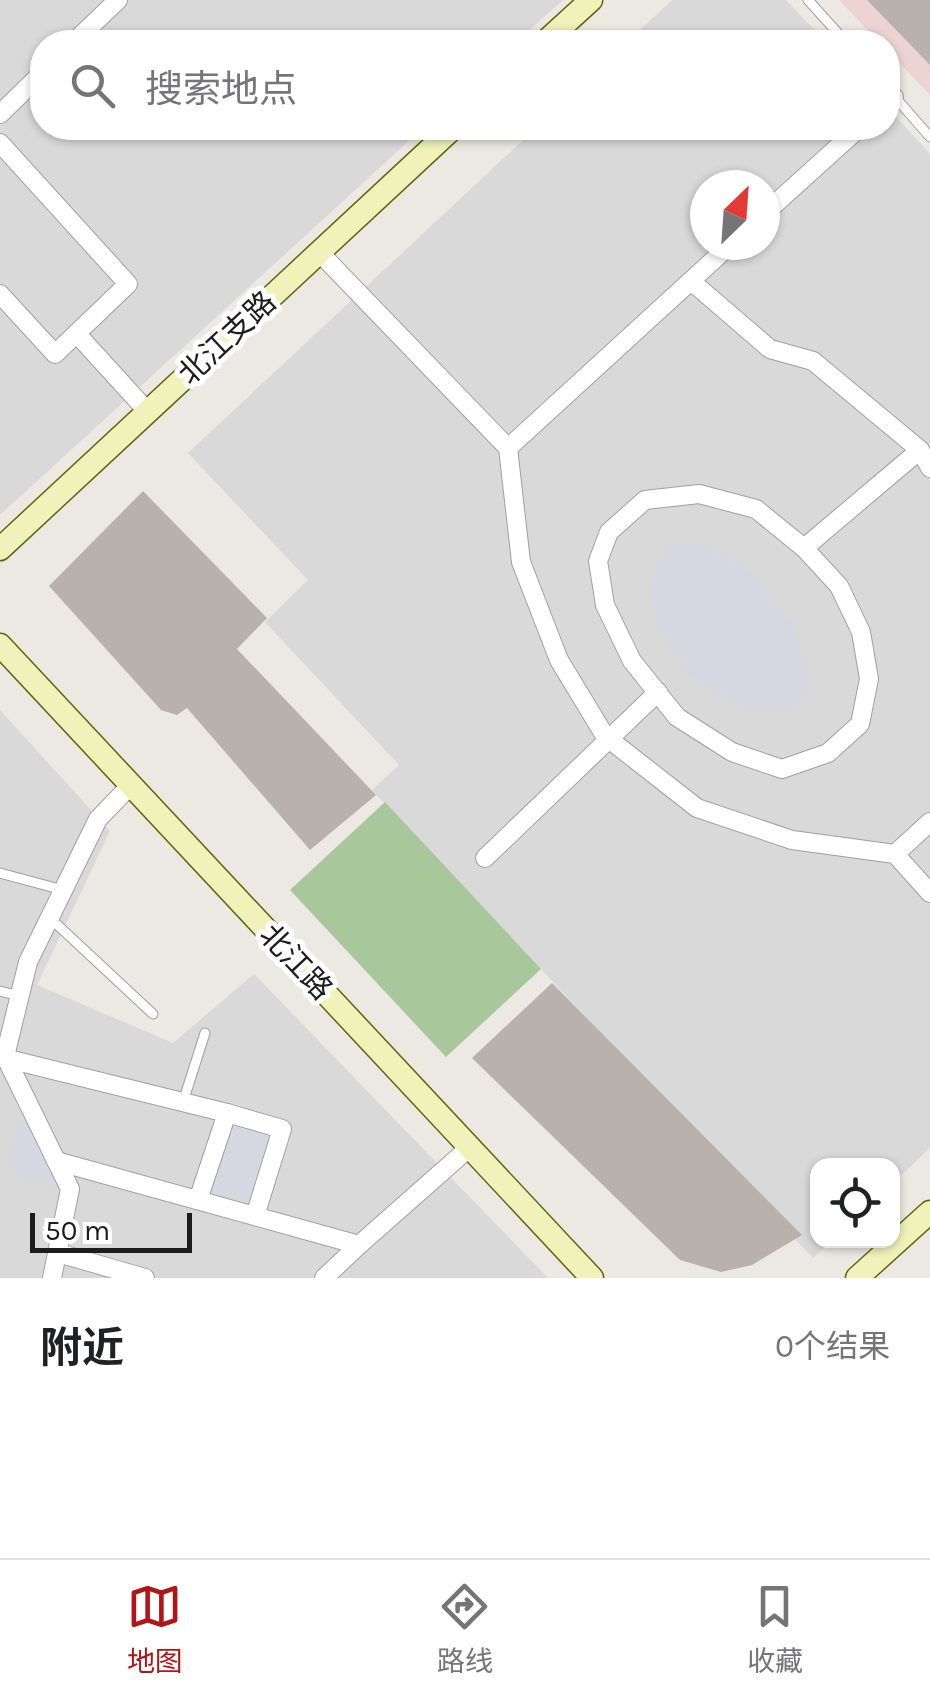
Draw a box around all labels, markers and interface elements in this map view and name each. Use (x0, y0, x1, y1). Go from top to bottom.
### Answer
search box (30, 30, 900, 140)
icon: search (65, 58, 120, 113)
text: 搜索地点 (145, 67, 297, 112)
north arrow (690, 170, 780, 260)
street label: 北江支路 (171, 284, 283, 392)
street label: 北江路 (252, 917, 340, 1007)
map controls (810, 1158, 900, 1248)
button: locate (810, 1158, 900, 1248)
scale bar (30, 1208, 192, 1252)
text: 50 m (45, 1214, 110, 1247)
text: 附近 (40, 1323, 124, 1373)
text: 0个结果 (775, 1328, 890, 1365)
tab: 地图 (127, 1579, 183, 1679)
tab: 路线 (437, 1579, 493, 1679)
tab: 收藏 (747, 1579, 803, 1679)

